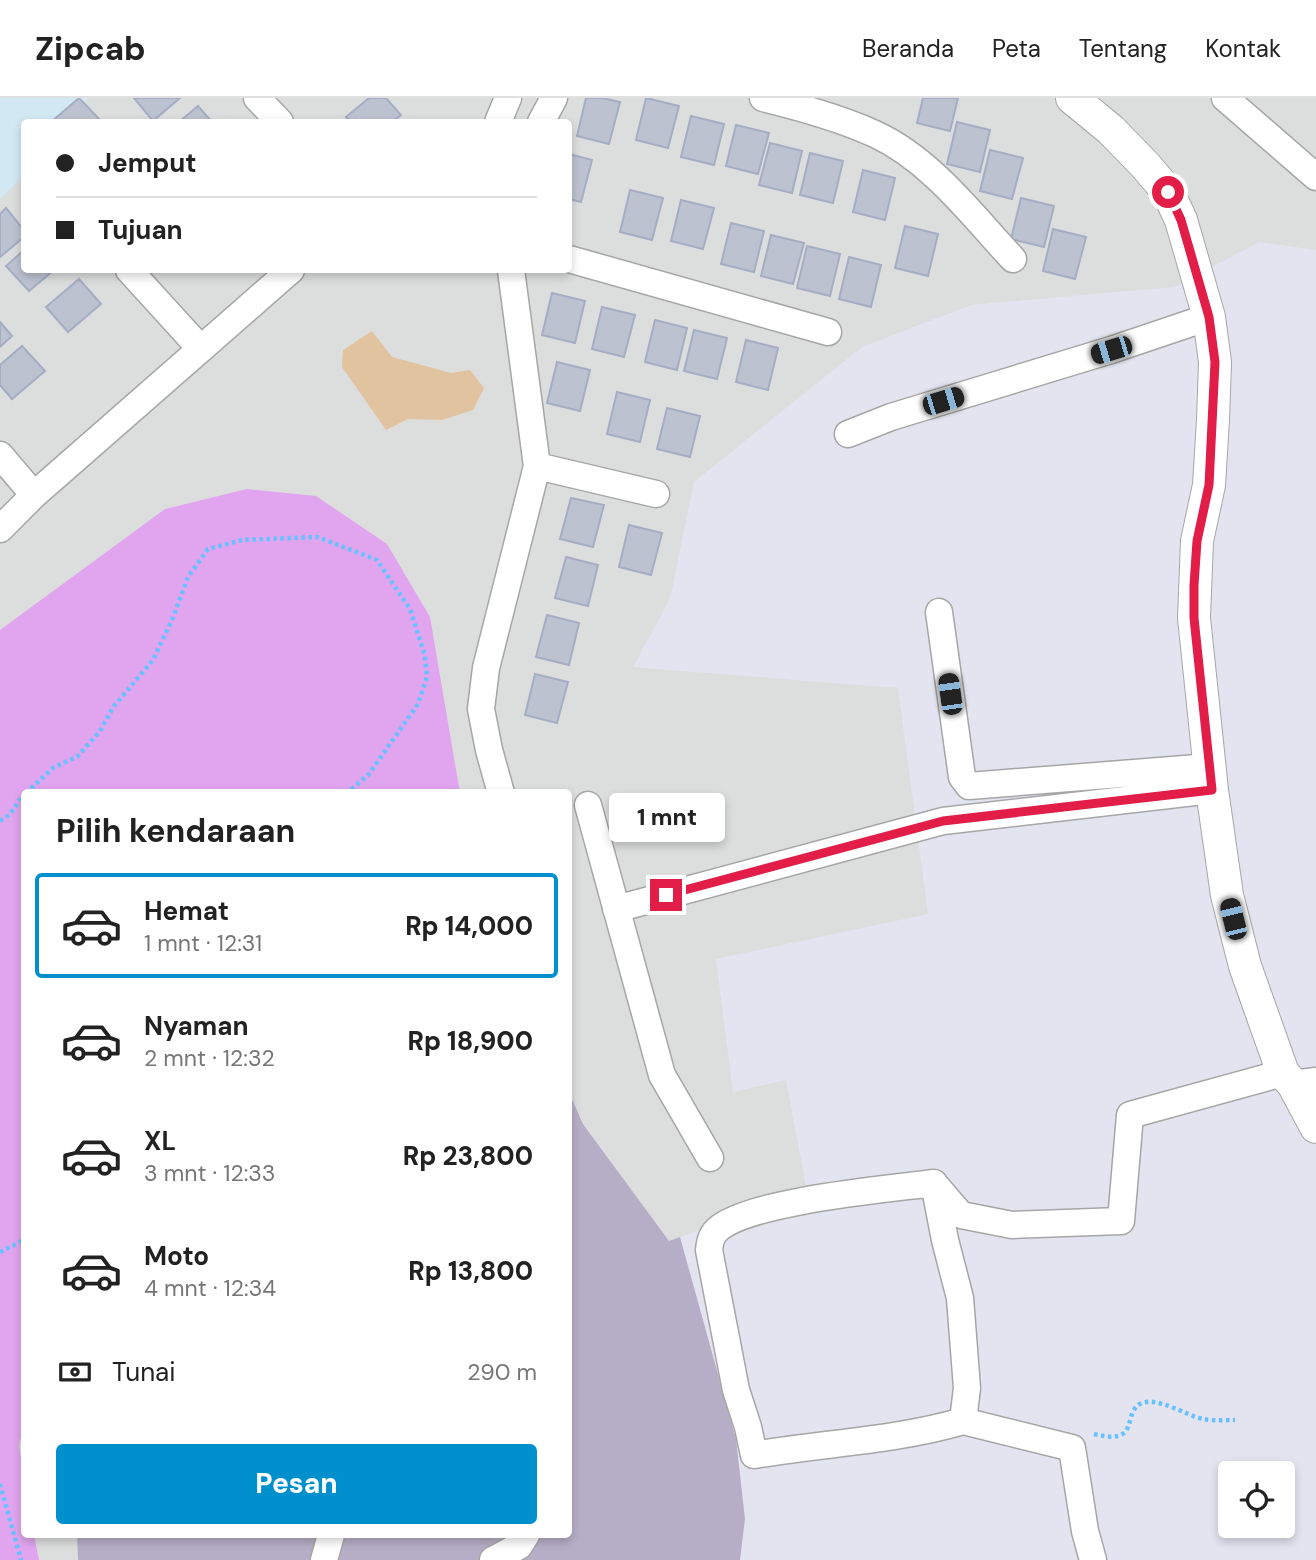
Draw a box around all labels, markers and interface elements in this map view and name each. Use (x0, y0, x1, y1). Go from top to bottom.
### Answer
text: Zipcab (35, 27, 146, 70)
text: Beranda (862, 33, 954, 64)
text: Peta (992, 33, 1041, 64)
text: Tentang (1079, 33, 1167, 64)
text: Kontak (1205, 33, 1281, 64)
text: Jemput (98, 146, 197, 180)
route start (1152, 176, 1184, 208)
text: Tujuan (98, 213, 183, 247)
car (1088, 334, 1135, 366)
car (920, 385, 967, 417)
car (937, 672, 964, 716)
callout: 1 mnt (608, 794, 724, 842)
text: 1 mnt (637, 802, 697, 832)
text: Pilih kendaraan (56, 810, 295, 852)
route end (650, 879, 682, 911)
icon: car (60, 894, 123, 957)
text: Hemat (144, 894, 229, 928)
car (1218, 896, 1249, 942)
text: Rp 14,000 (405, 909, 533, 943)
text: 1 mnt · 12:31 (144, 928, 262, 958)
icon: car (60, 1009, 123, 1072)
text: Nyaman (144, 1009, 249, 1043)
text: Rp 18,900 (407, 1024, 533, 1058)
text: 2 mnt · 12:32 (144, 1043, 275, 1073)
icon: car (60, 1124, 123, 1187)
text: XL (144, 1124, 176, 1158)
text: Rp 23,800 (403, 1139, 533, 1173)
text: 3 mnt · 12:33 (144, 1158, 275, 1188)
icon: car (60, 1239, 123, 1302)
text: Moto (144, 1239, 209, 1273)
text: Rp 13,800 (408, 1254, 533, 1288)
text: 4 mnt · 12:34 (144, 1273, 276, 1303)
icon: cash (56, 1353, 94, 1391)
text: Tunai (112, 1355, 176, 1389)
text: 290 m (467, 1357, 537, 1387)
button: Pesan (56, 1444, 537, 1524)
map controls (1218, 1461, 1295, 1538)
button: locate (1218, 1461, 1295, 1538)

